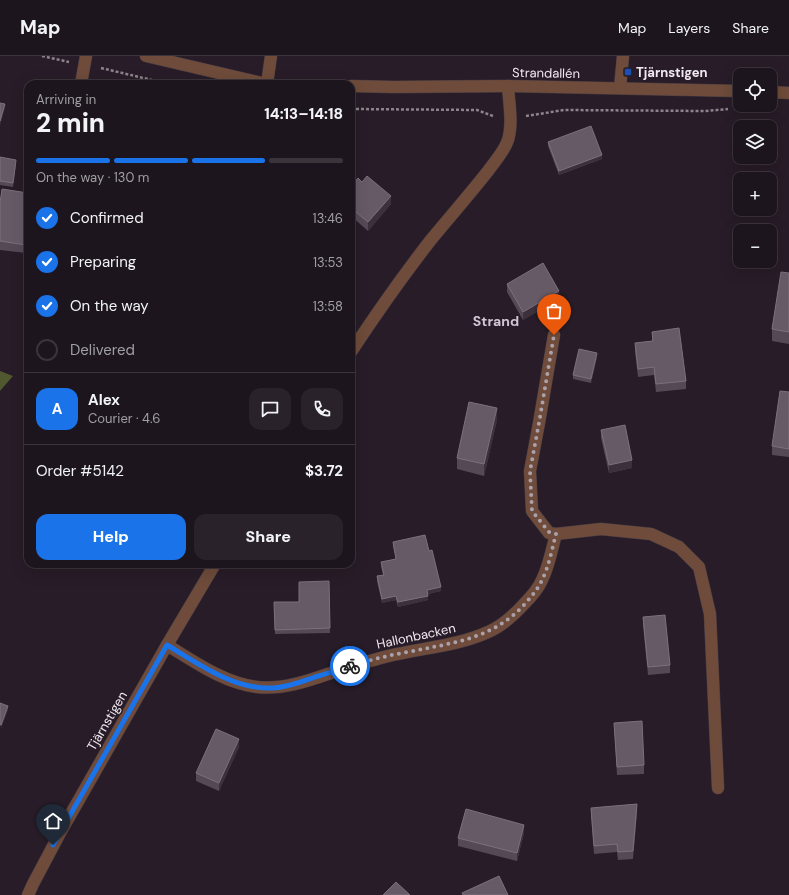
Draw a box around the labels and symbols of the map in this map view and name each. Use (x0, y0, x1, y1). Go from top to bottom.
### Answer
street label: Strandallén (512, 64, 580, 82)
place label: Tjärnstigen (636, 64, 708, 81)
marker: Tjärnstigen (623, 67, 633, 77)
pin (537, 294, 571, 335)
district label: Strand (473, 312, 519, 330)
street label: Hallonbacken (375, 619, 457, 653)
courier (330, 646, 370, 686)
street label: Tjärnstigen (83, 688, 131, 754)
pin (36, 804, 70, 845)

